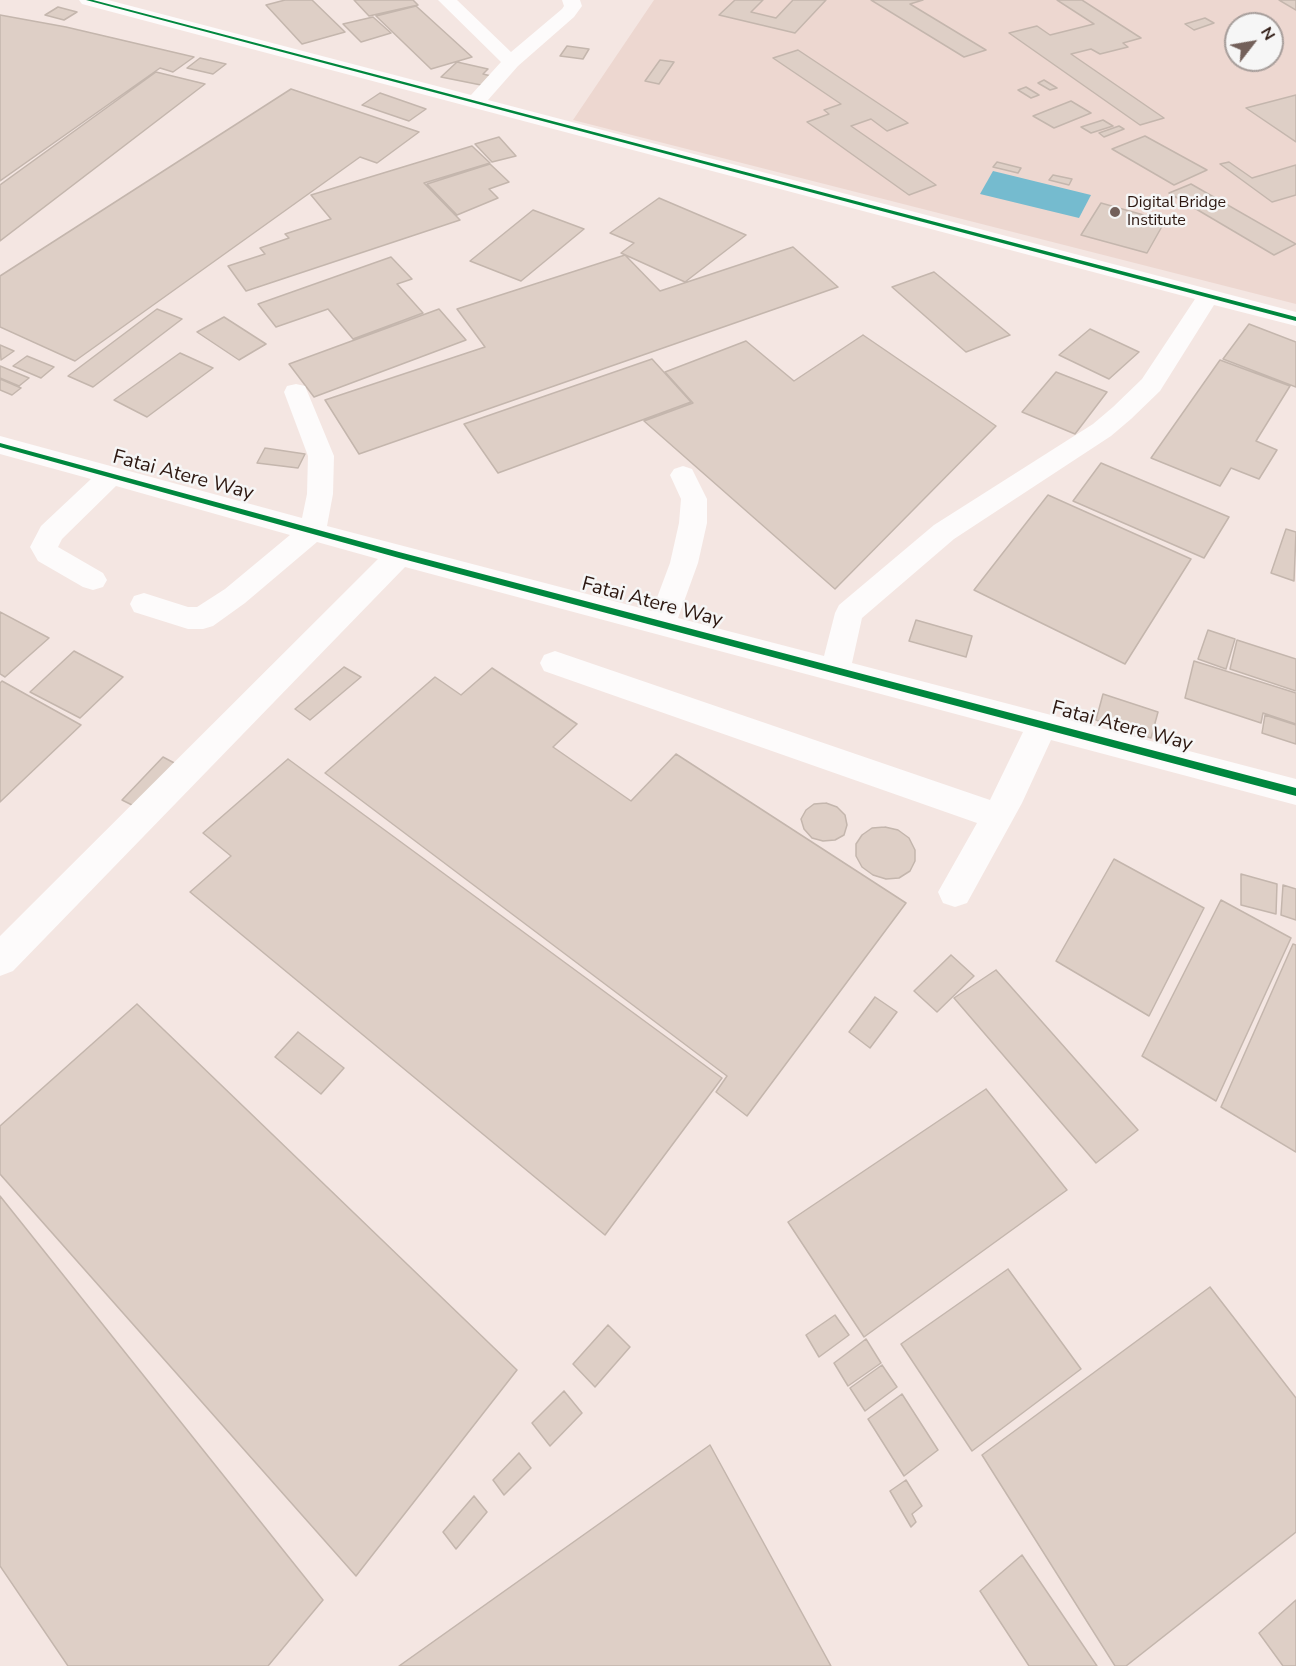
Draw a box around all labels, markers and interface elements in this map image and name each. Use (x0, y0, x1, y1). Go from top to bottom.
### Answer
north arrow (1224, 12, 1284, 72)
text: N (1255, 23, 1280, 45)
place label: Digital Bridge Institute (1127, 193, 1226, 231)
marker: Digital Bridge Institute (1108, 205, 1122, 219)
street label: Fatai Atere Way (110, 446, 256, 506)
street label: Fatai Atere Way (579, 573, 725, 633)
street label: Fatai Atere Way (1049, 697, 1195, 757)

